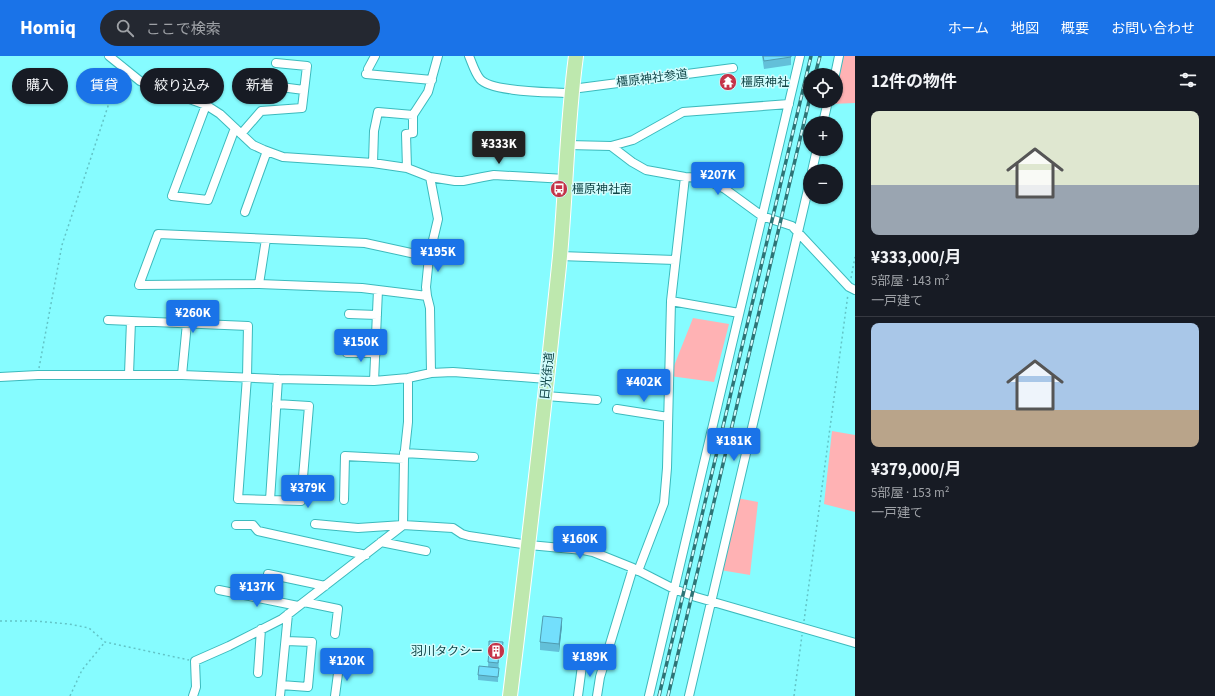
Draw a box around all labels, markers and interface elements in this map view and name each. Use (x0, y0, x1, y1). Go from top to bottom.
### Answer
search box (100, 10, 380, 46)
text: Homiq (20, 15, 76, 42)
icon: search (114, 17, 136, 39)
text: ここで検索 (146, 19, 221, 40)
text: ホーム (947, 19, 989, 39)
text: 地図 (1011, 19, 1039, 39)
text: 概要 (1061, 19, 1089, 39)
text: お問い合わせ (1111, 19, 1195, 39)
street label: 橿原神社参道 (615, 66, 689, 91)
chip: 購入 (12, 68, 68, 104)
chip: 賃貸 (76, 68, 132, 104)
chip: 絞り込み (140, 68, 224, 104)
chip: 新着 (232, 68, 288, 104)
map controls (803, 68, 843, 204)
button: locate (803, 68, 843, 108)
icon: filters (1177, 69, 1199, 91)
text: 12件の物件 (871, 70, 957, 94)
temple icon: 橿原神社 (718, 72, 738, 92)
place label: 橿原神社 (741, 74, 789, 91)
button: + (803, 116, 843, 156)
pin: ¥333K (471, 131, 527, 165)
text: ¥333K (481, 135, 517, 153)
icon: home (999, 137, 1071, 209)
pin: ¥207K (690, 162, 746, 196)
button: − (803, 164, 843, 204)
text: ¥207K (700, 166, 736, 184)
bus stop icon: 橿原神社南 (549, 179, 569, 199)
place label: 橿原神社南 (572, 181, 632, 198)
pin: ¥195K (410, 239, 466, 273)
text: ¥195K (420, 243, 456, 261)
text: ¥333,000/月 (871, 246, 962, 270)
text: 5部屋 · 143 m² (871, 272, 949, 290)
text: 一戸建て (871, 292, 923, 310)
pin: ¥260K (165, 300, 221, 334)
text: ¥260K (175, 304, 211, 322)
pin: ¥150K (333, 329, 389, 363)
text: ¥150K (343, 333, 379, 351)
icon: home (999, 349, 1071, 421)
street label: 日光街道 (537, 351, 558, 401)
pin: ¥402K (616, 369, 672, 403)
text: ¥402K (626, 373, 662, 391)
pin: ¥181K (706, 428, 762, 462)
text: ¥181K (716, 432, 752, 450)
text: ¥379,000/月 (871, 458, 962, 482)
pin: ¥379K (280, 475, 336, 509)
text: ¥379K (290, 479, 326, 497)
text: 5部屋 · 153 m² (871, 484, 949, 502)
text: 一戸建て (871, 504, 923, 522)
pin: ¥160K (552, 526, 608, 560)
text: ¥160K (562, 530, 598, 548)
pin: ¥137K (229, 574, 285, 608)
text: ¥137K (239, 578, 275, 596)
building icon: 羽川タクシー (486, 641, 506, 661)
place label: 羽川タクシー (411, 643, 483, 660)
pin: ¥189K (562, 644, 618, 678)
pin: ¥120K (319, 648, 375, 682)
text: ¥189K (572, 648, 608, 666)
text: ¥120K (329, 652, 365, 670)

